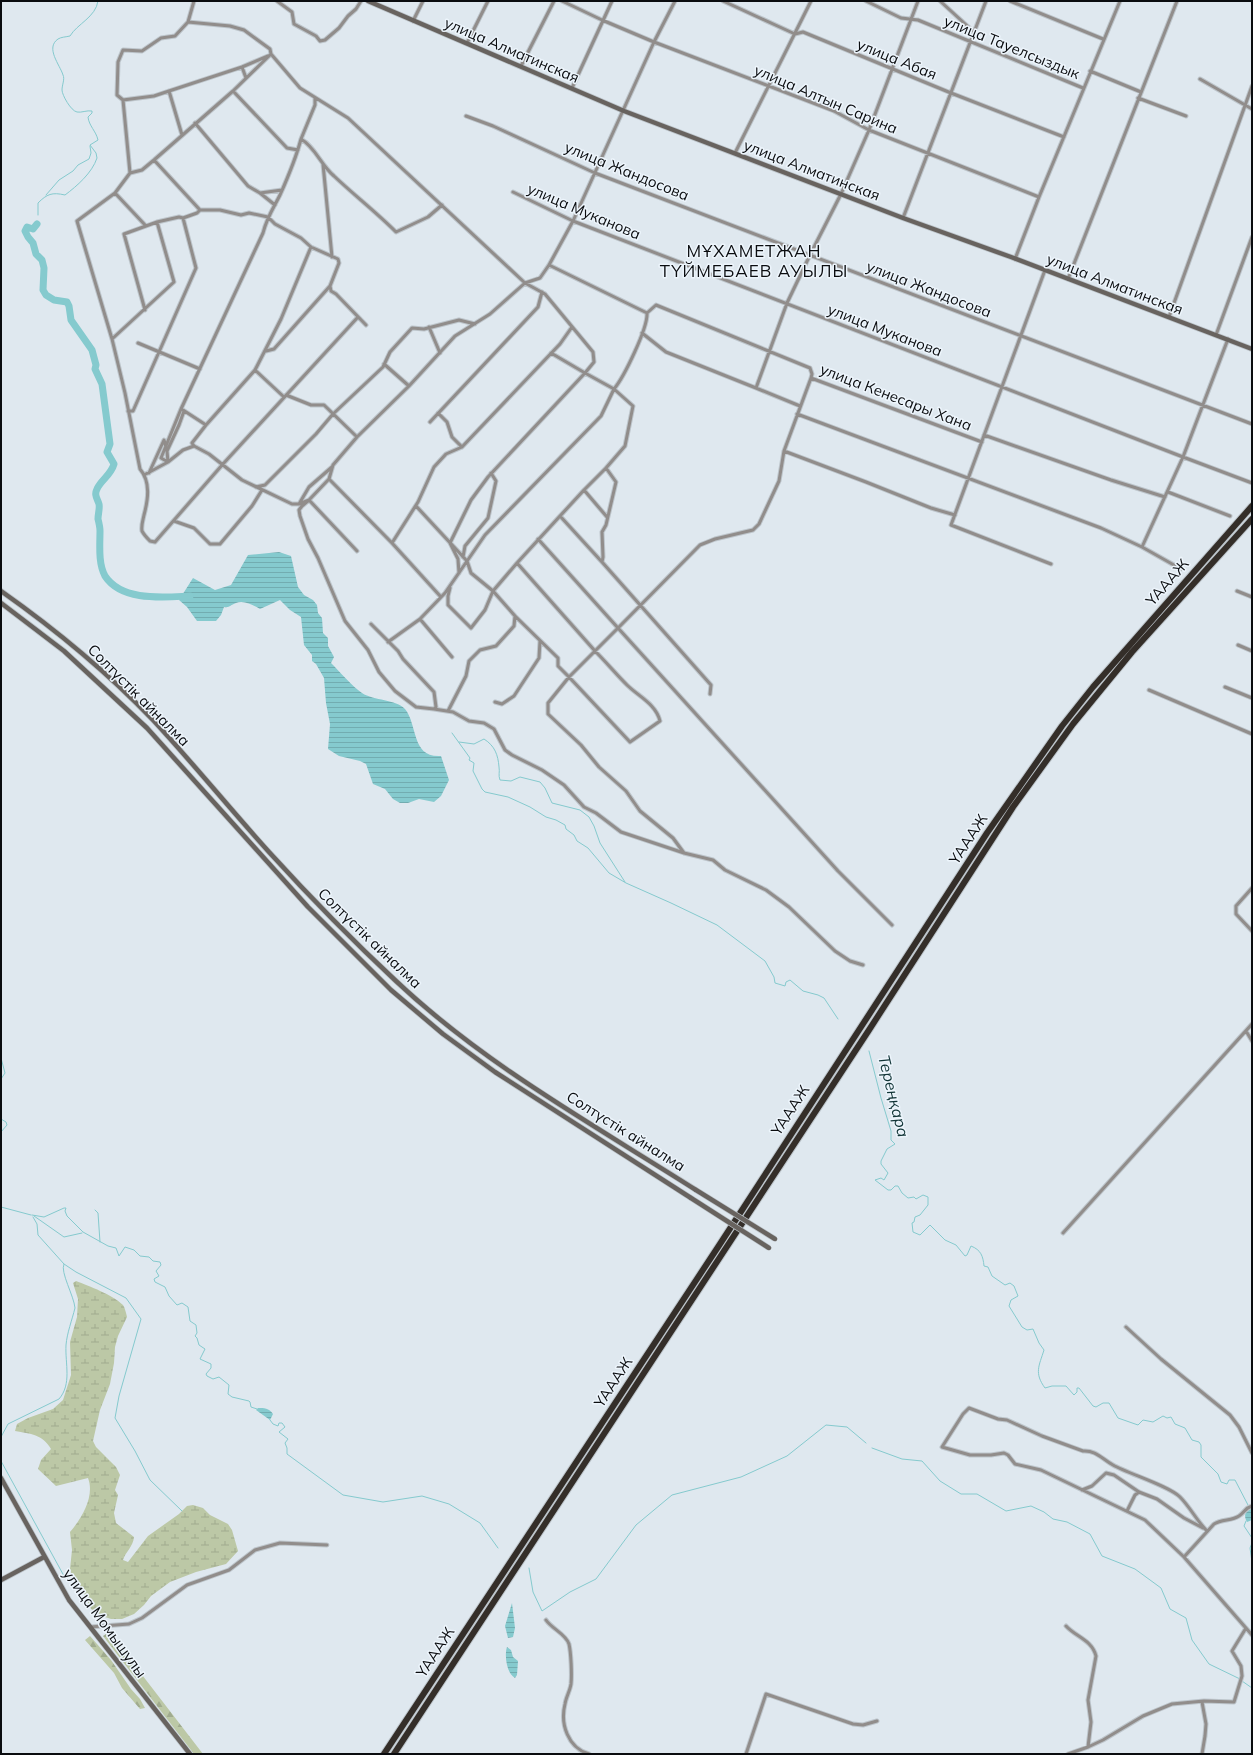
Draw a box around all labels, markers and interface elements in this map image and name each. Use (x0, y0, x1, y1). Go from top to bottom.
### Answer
street label: улица Тауелсыздык (941, 11, 1083, 83)
street label: улица Алматинская (442, 13, 582, 87)
street label: улица Абая (854, 34, 940, 84)
street label: улица Алтын Сарина (752, 60, 900, 138)
street label: улица Алматинская (741, 135, 883, 205)
street label: улица Жандосова (562, 137, 692, 205)
street label: улица Муканова (525, 179, 643, 243)
district label: МҰХАМЕТЖАН ТҮЙМЕБАЕВ АУЫЛЫ (660, 240, 848, 281)
street label: улица Алматинская (1044, 249, 1186, 319)
street label: улица Жандосова (864, 256, 994, 322)
street label: улица Муканова (825, 299, 945, 361)
street label: улица Кенесары Хана (817, 359, 975, 435)
street label: ҮАААЖ (1141, 555, 1193, 610)
street label: Солтүстік айналма (84, 640, 194, 750)
street label: ҮАААЖ (944, 810, 991, 868)
street label: Солтүстік айналма (314, 884, 426, 992)
water label: Тереңқара (874, 1053, 914, 1139)
street label: ҮАААЖ (766, 1081, 813, 1139)
street label: Солтүстік айналма (563, 1087, 689, 1175)
street label: ҮАААЖ (589, 1353, 636, 1411)
street label: улица Момышулы (59, 1565, 151, 1681)
street label: ҮАААЖ (411, 1623, 458, 1681)

